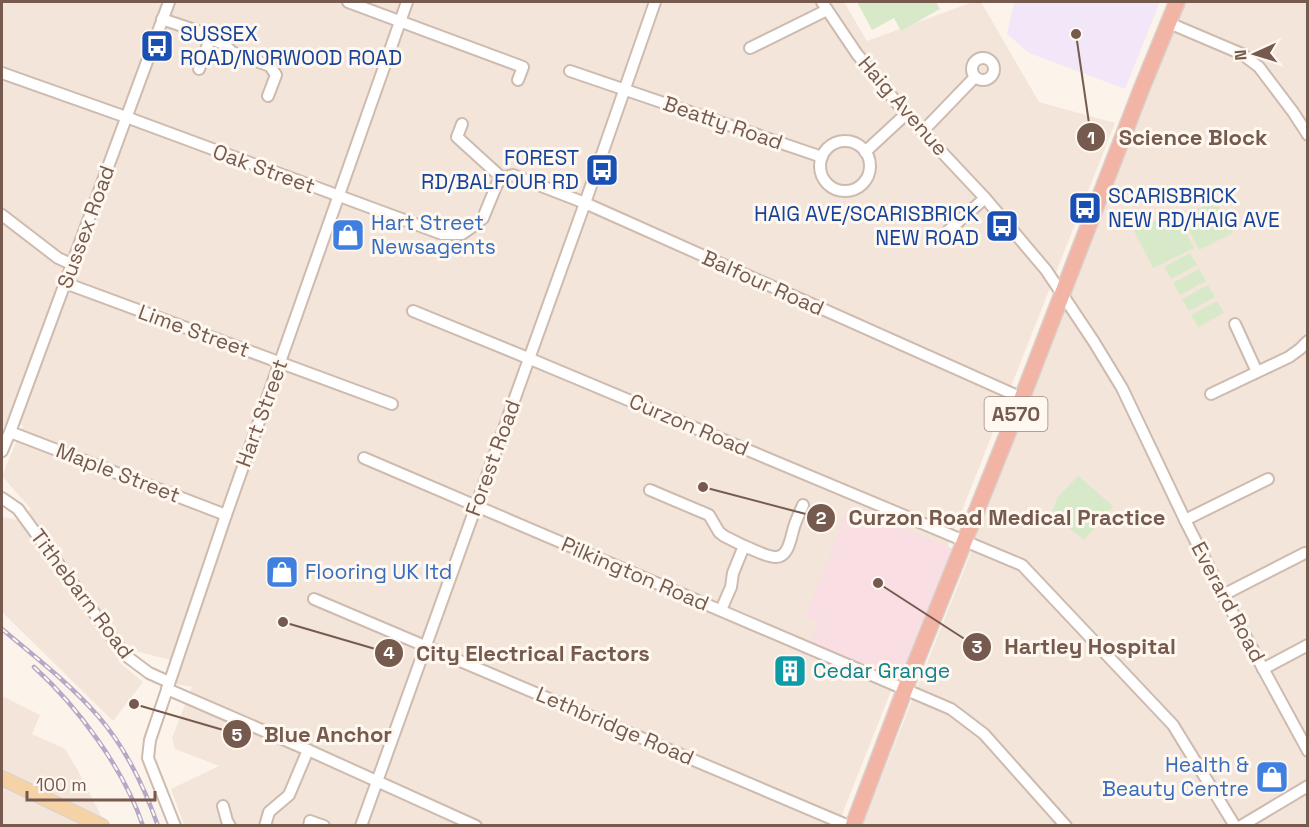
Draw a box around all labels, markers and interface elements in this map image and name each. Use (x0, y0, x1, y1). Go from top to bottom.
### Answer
place label: SUSSEX ROAD/NORWOOD ROAD (180, 20, 402, 71)
north arrow (1225, 24, 1285, 84)
bus stop icon: SUSSEX ROAD/NORWOOD ROAD (139, 28, 175, 64)
text: N (1230, 49, 1251, 61)
street label: Haig Avenue (853, 50, 954, 161)
street label: Beatty Road (660, 89, 786, 156)
callout: Science Block (1076, 117, 1279, 157)
text: Science Block (1119, 123, 1268, 151)
text: 1 (1087, 126, 1095, 149)
street label: Oak Street (209, 138, 319, 200)
place label: FOREST RD/BALFOUR RD (421, 144, 579, 195)
bus stop icon: FOREST RD/BALFOUR RD (584, 152, 620, 188)
street label: Sussex Road (51, 162, 120, 292)
place label: SCARISBRICK NEW RD/HAIG AVE (1108, 182, 1280, 233)
bus stop icon: SCARISBRICK NEW RD/HAIG AVE (1067, 190, 1103, 226)
place label: HAIG AVE/SCARISBRICK NEW ROAD (754, 200, 979, 251)
bus stop icon: HAIG AVE/SCARISBRICK NEW ROAD (984, 208, 1020, 244)
place label: Hart Street Newsagents (371, 209, 496, 260)
shop icon: Hart Street Newsagents (330, 217, 366, 253)
street label: Balfour Road (698, 244, 828, 321)
street label: Lime Street (135, 298, 254, 363)
street label: Hart Street (230, 355, 294, 471)
street label: Curzon Road (625, 387, 753, 462)
street label: Forest Road (459, 396, 526, 520)
road number: A570 (984, 397, 1048, 431)
street label: Maple Street (52, 436, 184, 509)
callout: Curzon Road Medical Practice (806, 498, 1177, 538)
text: Curzon Road Medical Practice (848, 503, 1166, 531)
text: 2 (816, 506, 827, 529)
street label: Tithebarn Road (25, 523, 140, 664)
street label: Pilkington Road (557, 530, 713, 617)
street label: Everard Road (1185, 537, 1272, 667)
shop icon: Flooring UK ltd (264, 554, 300, 590)
place label: Flooring UK ltd (305, 558, 452, 585)
callout: Hartley Hospital (962, 627, 1188, 667)
text: Hartley Hospital (1004, 632, 1176, 660)
callout: City Electrical Factors (374, 633, 661, 673)
text: 3 (972, 635, 983, 658)
text: City Electrical Factors (416, 639, 650, 667)
text: 4 (383, 641, 395, 664)
building icon: Cedar Grange (772, 653, 808, 689)
place label: Cedar Grange (813, 657, 950, 684)
street label: Lethbridge Road (532, 680, 698, 771)
callout: Blue Anchor (222, 714, 404, 754)
text: Blue Anchor (264, 720, 392, 748)
text: 5 (232, 723, 243, 746)
place label: Health & Beauty Centre (1102, 751, 1249, 802)
shop icon: Health & Beauty Centre (1254, 759, 1290, 795)
scale bar (27, 764, 154, 802)
text: 100 m (36, 773, 87, 796)

